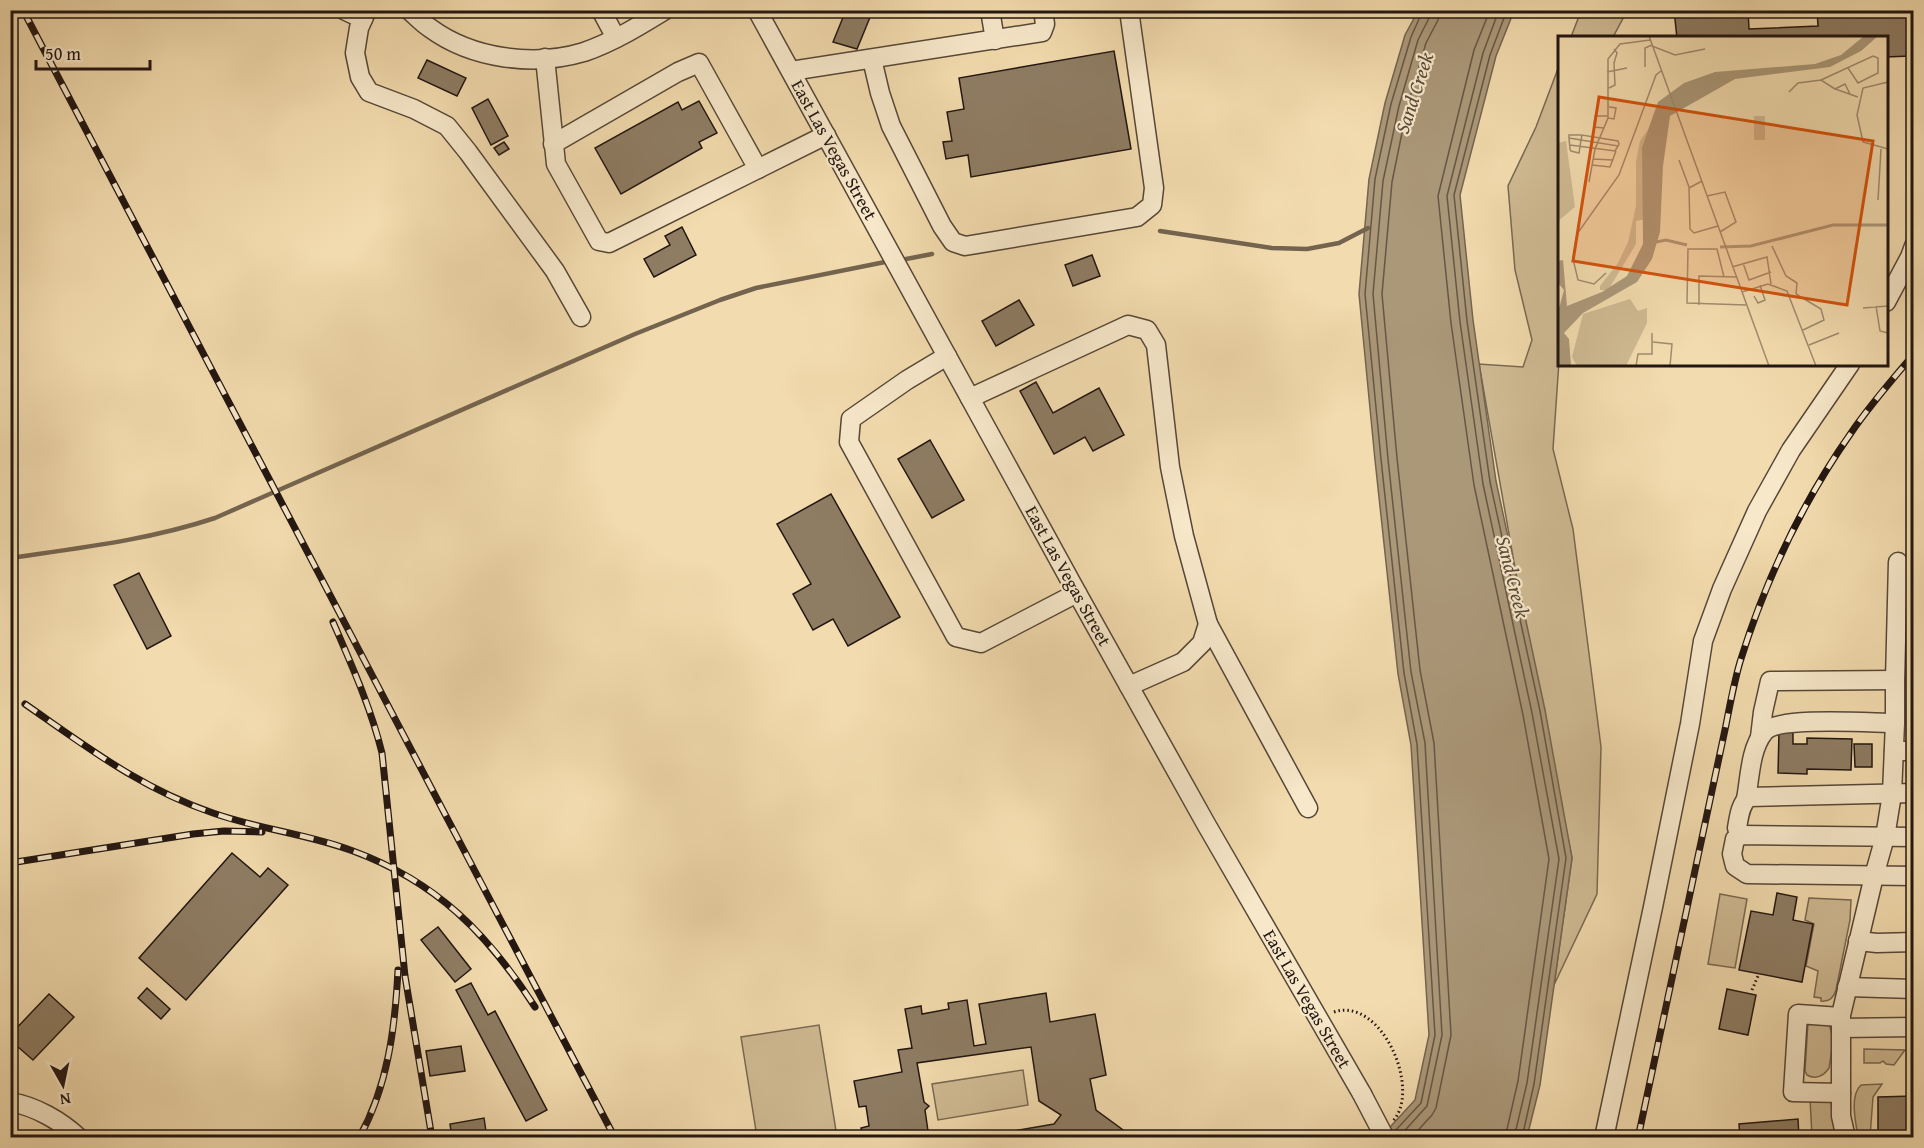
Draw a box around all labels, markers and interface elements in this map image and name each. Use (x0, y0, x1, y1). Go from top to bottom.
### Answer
scale bar (36, 33, 150, 71)
inset map (1558, 36, 1888, 366)
text: 50 m (45, 40, 81, 67)
water label: Sand Creek (1387, 48, 1441, 137)
street label: East Las Vegas Street (785, 75, 885, 225)
street label: East Las Vegas Street (1019, 501, 1119, 651)
water label: Sand Creek (1489, 533, 1538, 622)
street label: East Las Vegas Street (1257, 924, 1359, 1074)
north arrow (33, 1055, 93, 1115)
text: N (58, 1087, 73, 1113)

